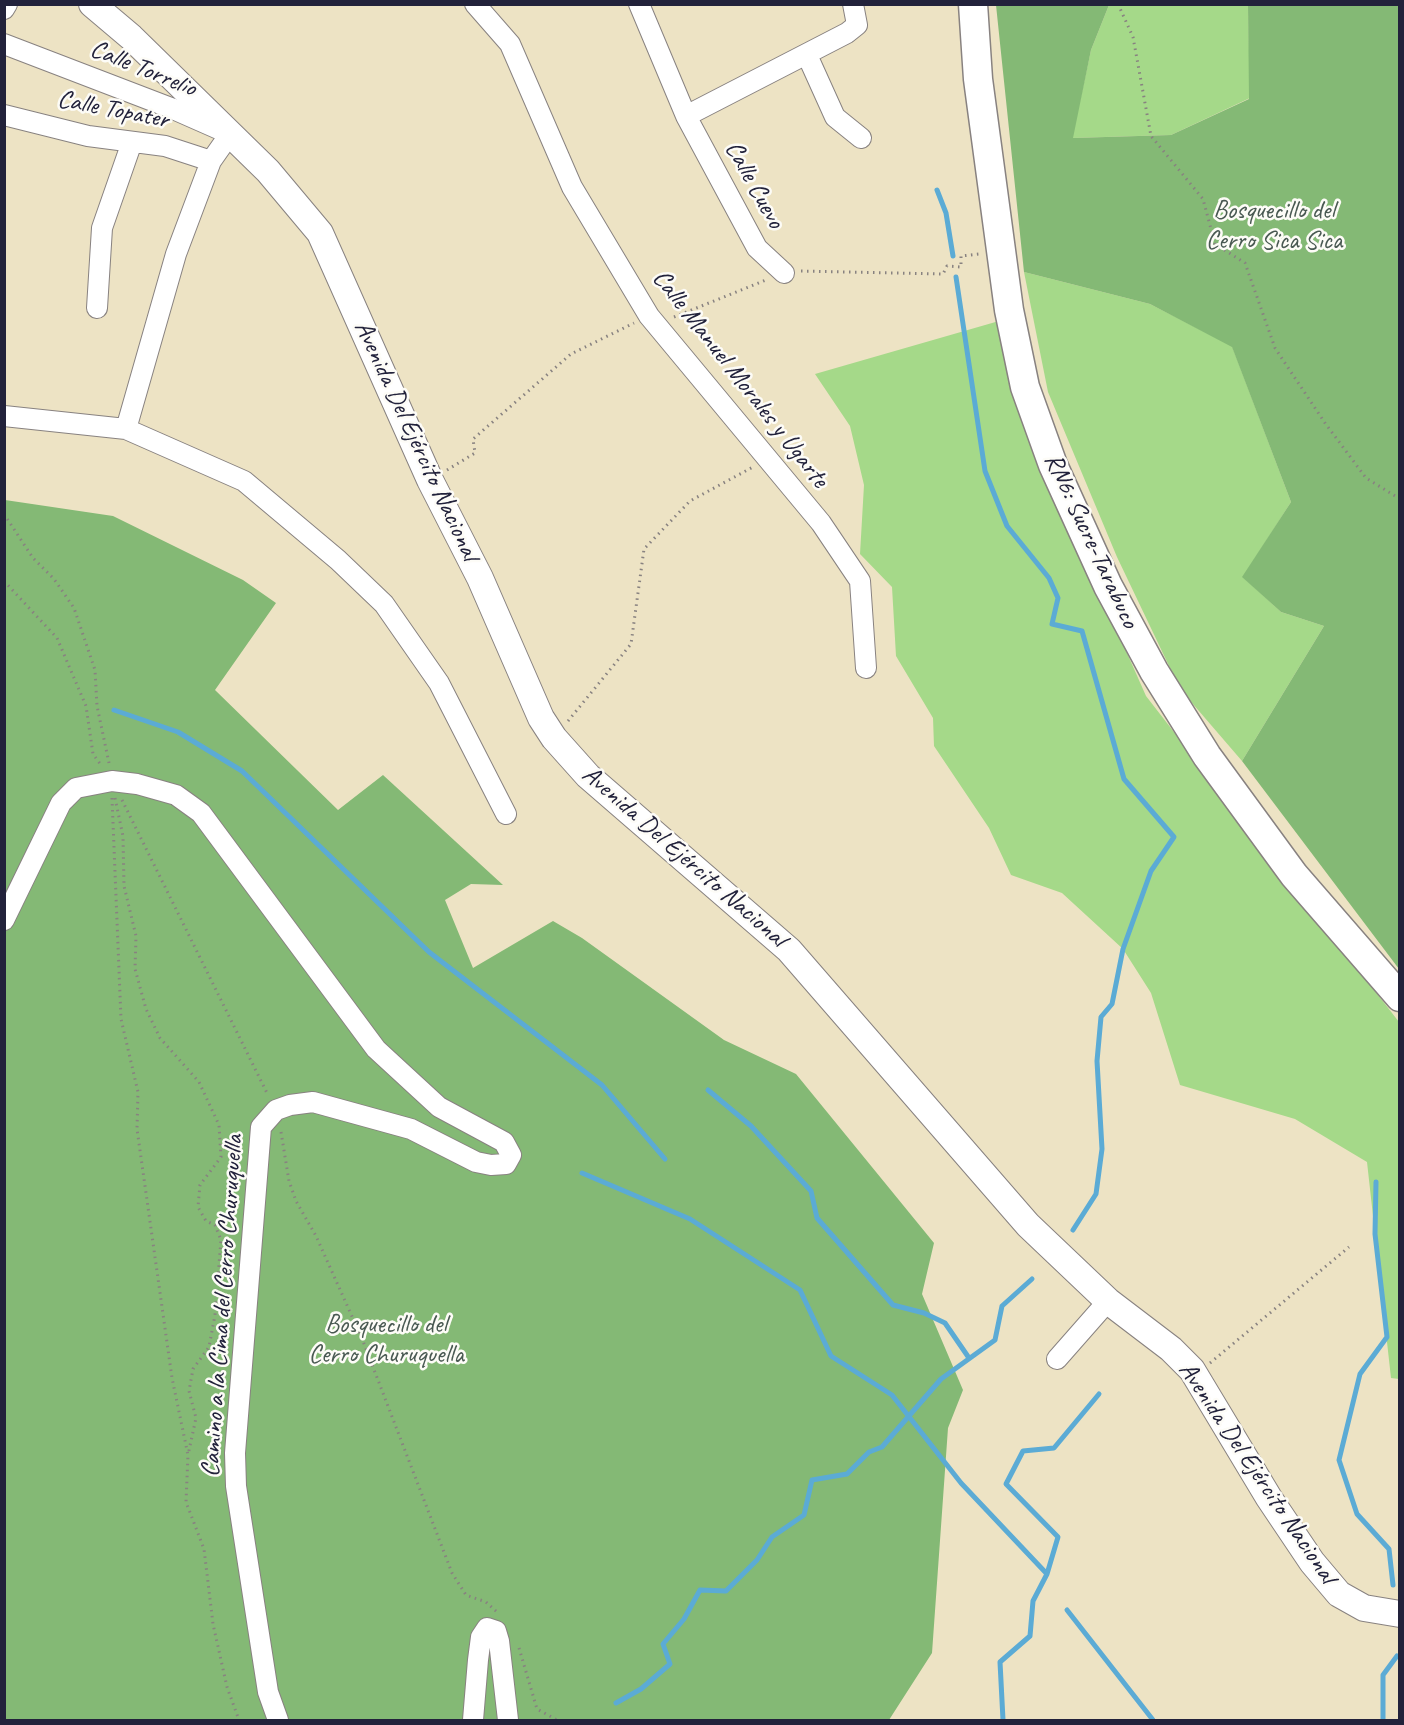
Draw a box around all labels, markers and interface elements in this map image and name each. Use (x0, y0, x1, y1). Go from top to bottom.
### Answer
street label: Calle Torrelio (85, 34, 201, 104)
street label: Calle Topater (55, 84, 171, 136)
street label: Calle Cuevo (717, 136, 791, 234)
park label: Bosquecillo del Cerro Sica Sica (1206, 195, 1342, 256)
street label: Calle Manuel Morales y Ugarte (645, 264, 835, 494)
street label: Avenida Del Ejército Nacional (347, 316, 485, 566)
street label: RN6: Sucre-Tarabuco (1037, 449, 1145, 633)
street label: Avenida Del Ejército Nacional (575, 760, 793, 954)
street label: Camino a la Cima del Cerro Churuquella (195, 1134, 251, 1478)
park label: Bosquecillo del Cerro Churuquella (308, 1309, 464, 1370)
street label: Avenida Del Ejército Nacional (1171, 1356, 1343, 1590)

